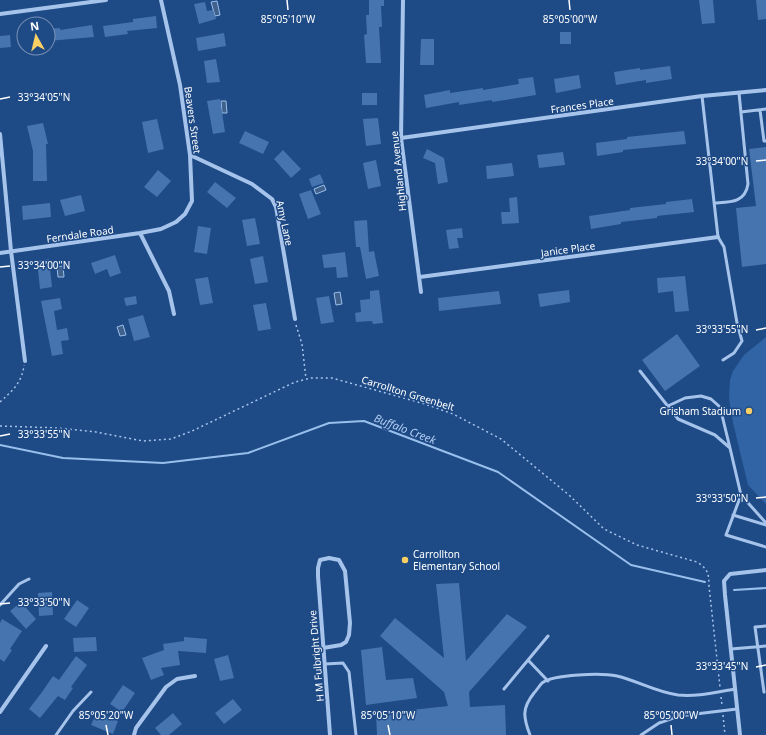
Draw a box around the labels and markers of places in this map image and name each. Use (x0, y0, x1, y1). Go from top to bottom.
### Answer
place label: Grisham Stadium (660, 404, 741, 418)
marker: Grisham Stadium (744, 406, 754, 416)
place label: Carrollton Elementary School (413, 547, 500, 573)
marker: Carrollton Elementary School (400, 555, 410, 565)

